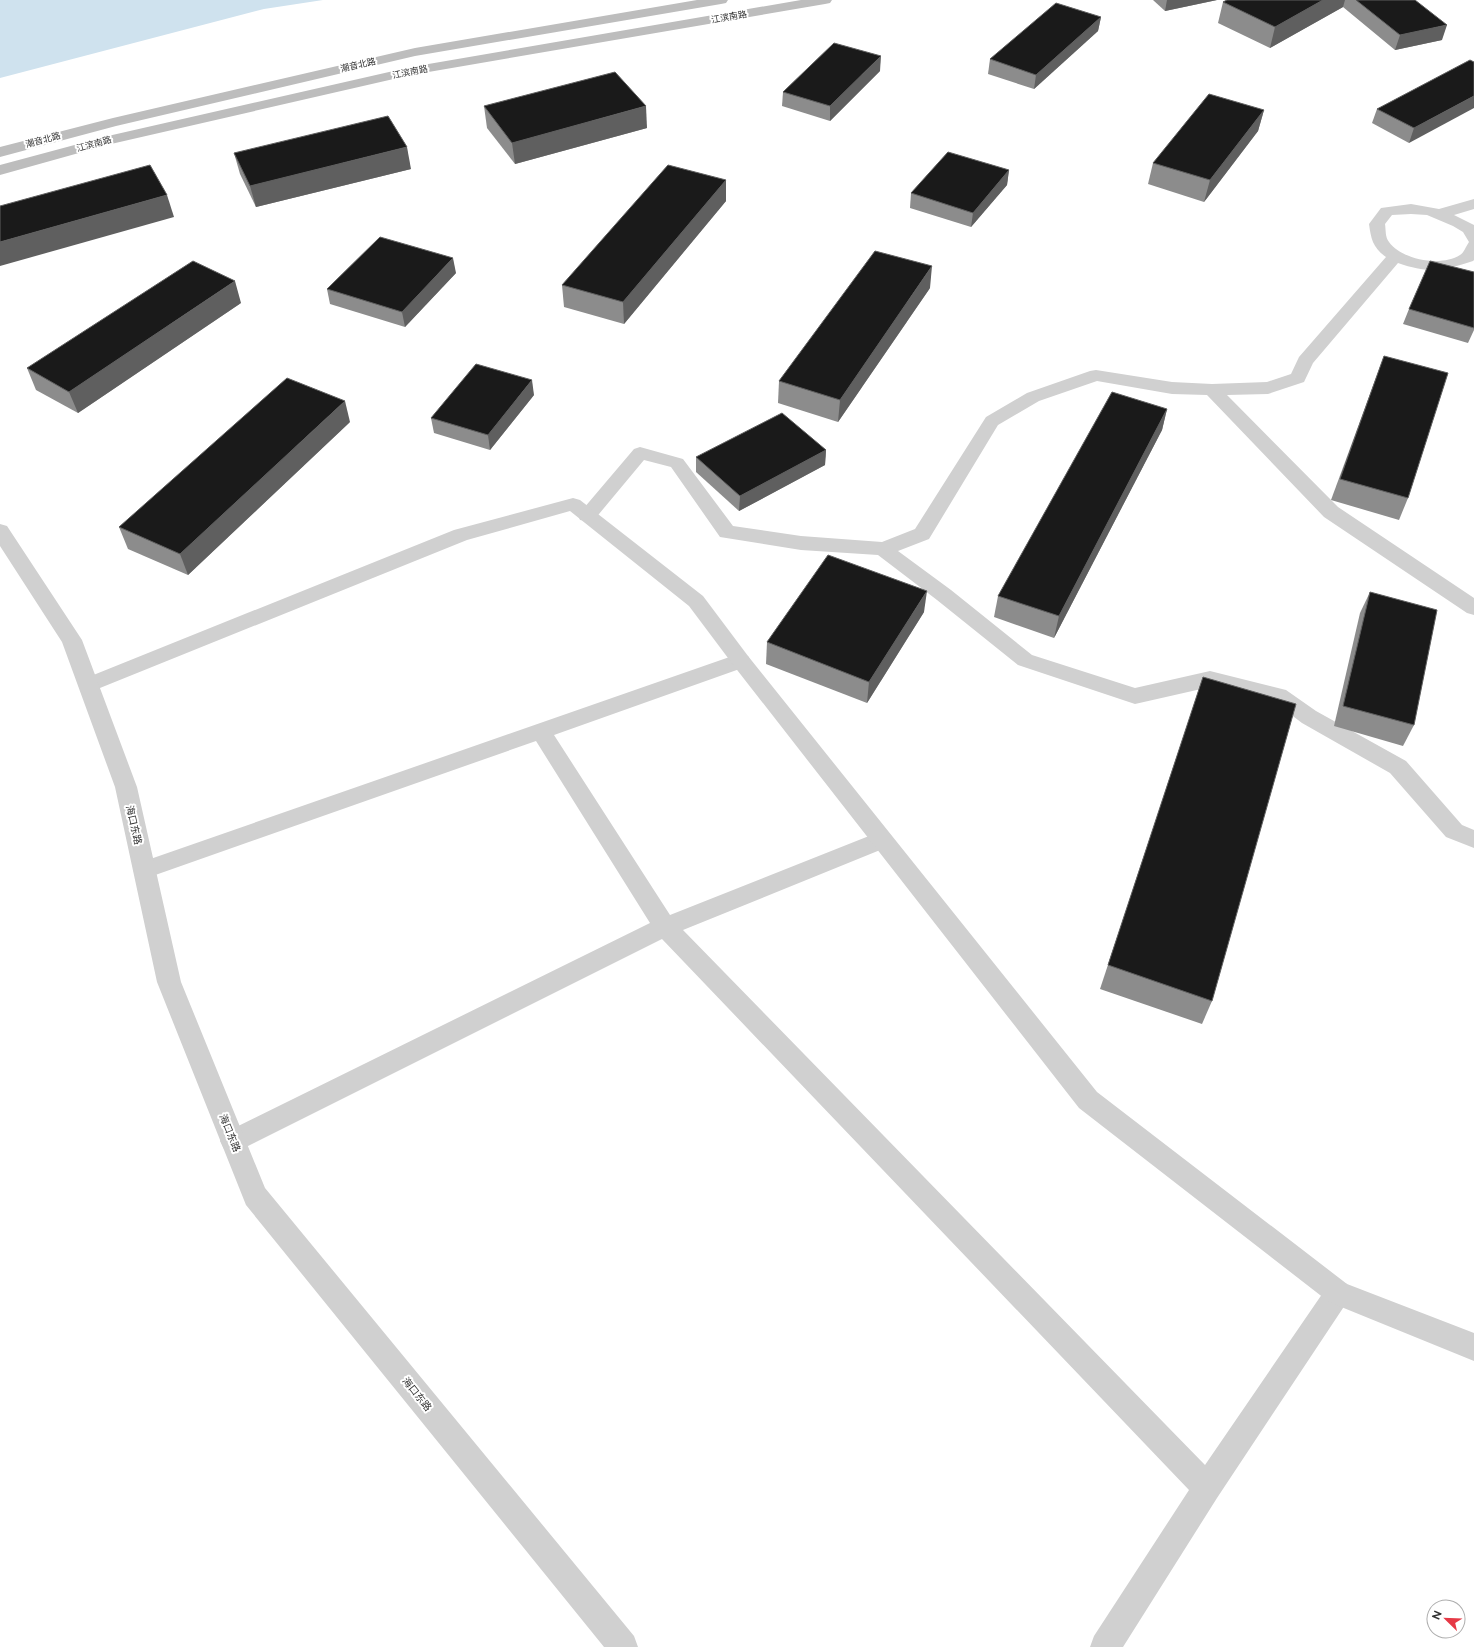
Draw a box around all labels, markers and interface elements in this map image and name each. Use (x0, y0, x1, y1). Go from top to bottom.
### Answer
street label: 江滨南路 (710, 9, 748, 25)
street label: 潮音北路 (339, 56, 377, 74)
street label: 江滨南路 (391, 64, 429, 80)
street label: 潮音北路 (24, 131, 62, 149)
street label: 江滨南路 (75, 135, 113, 153)
street label: 海口东路 (124, 804, 144, 846)
street label: 海口东路 (217, 1112, 243, 1154)
street label: 海口东路 (400, 1375, 434, 1413)
north arrow (1426, 1599, 1466, 1639)
text: N (1430, 1609, 1445, 1622)

